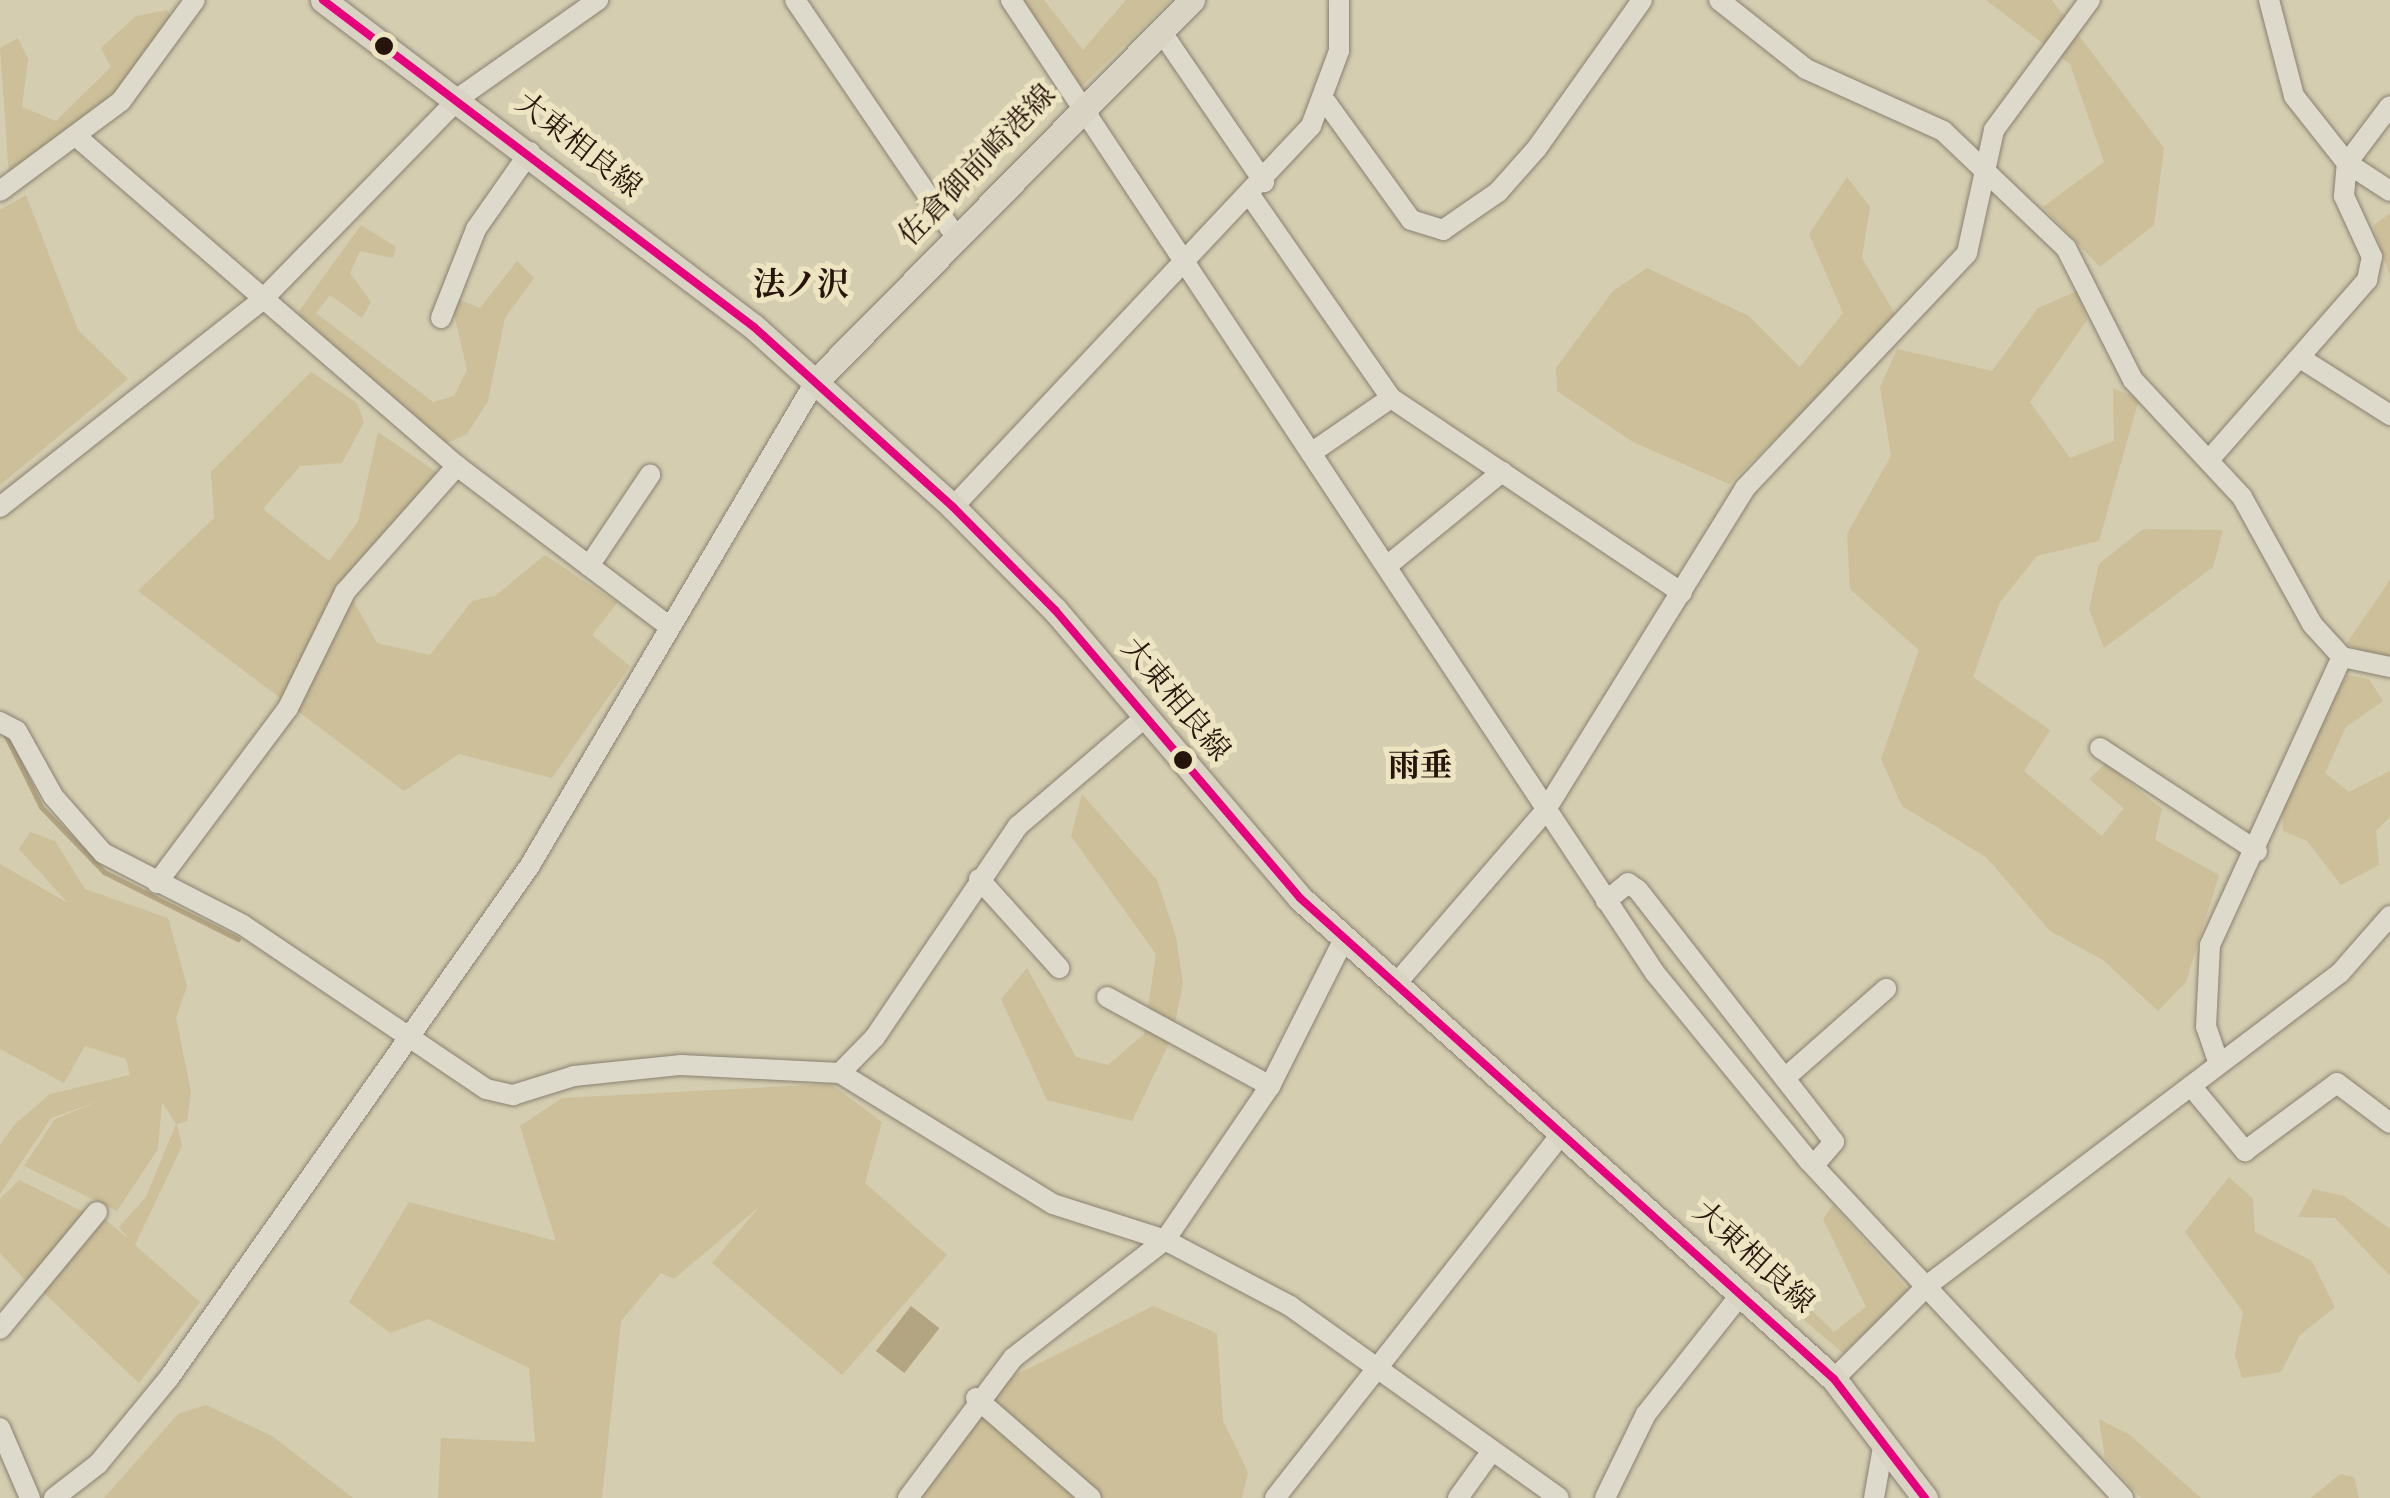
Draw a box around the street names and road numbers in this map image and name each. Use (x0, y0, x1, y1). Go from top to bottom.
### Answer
street label: 佐倉御前崎港線 (893, 79, 1065, 255)
street label: 大東相良線 (507, 87, 647, 207)
street label: 大東相良線 (1112, 632, 1236, 770)
street label: 大東相良線 (1684, 1195, 1820, 1323)

